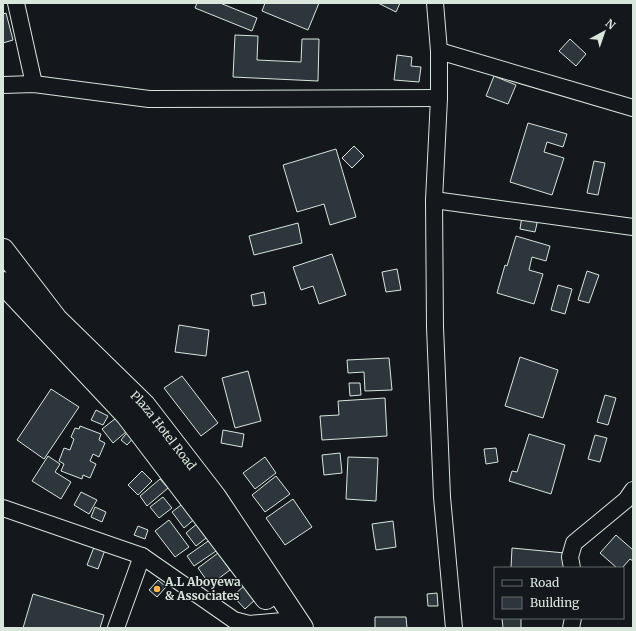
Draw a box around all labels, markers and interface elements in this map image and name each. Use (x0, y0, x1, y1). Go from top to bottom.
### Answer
north arrow (584, 12, 624, 52)
text: N (603, 16, 618, 33)
street label: Plaza Hotel Road (127, 388, 199, 473)
legend (494, 567, 624, 619)
place label: A.L Aboyewa & Associates (164, 574, 241, 603)
text: Road (530, 575, 559, 590)
marker: A.L Aboyewa & Associates (152, 584, 162, 594)
text: Building (530, 595, 580, 610)

